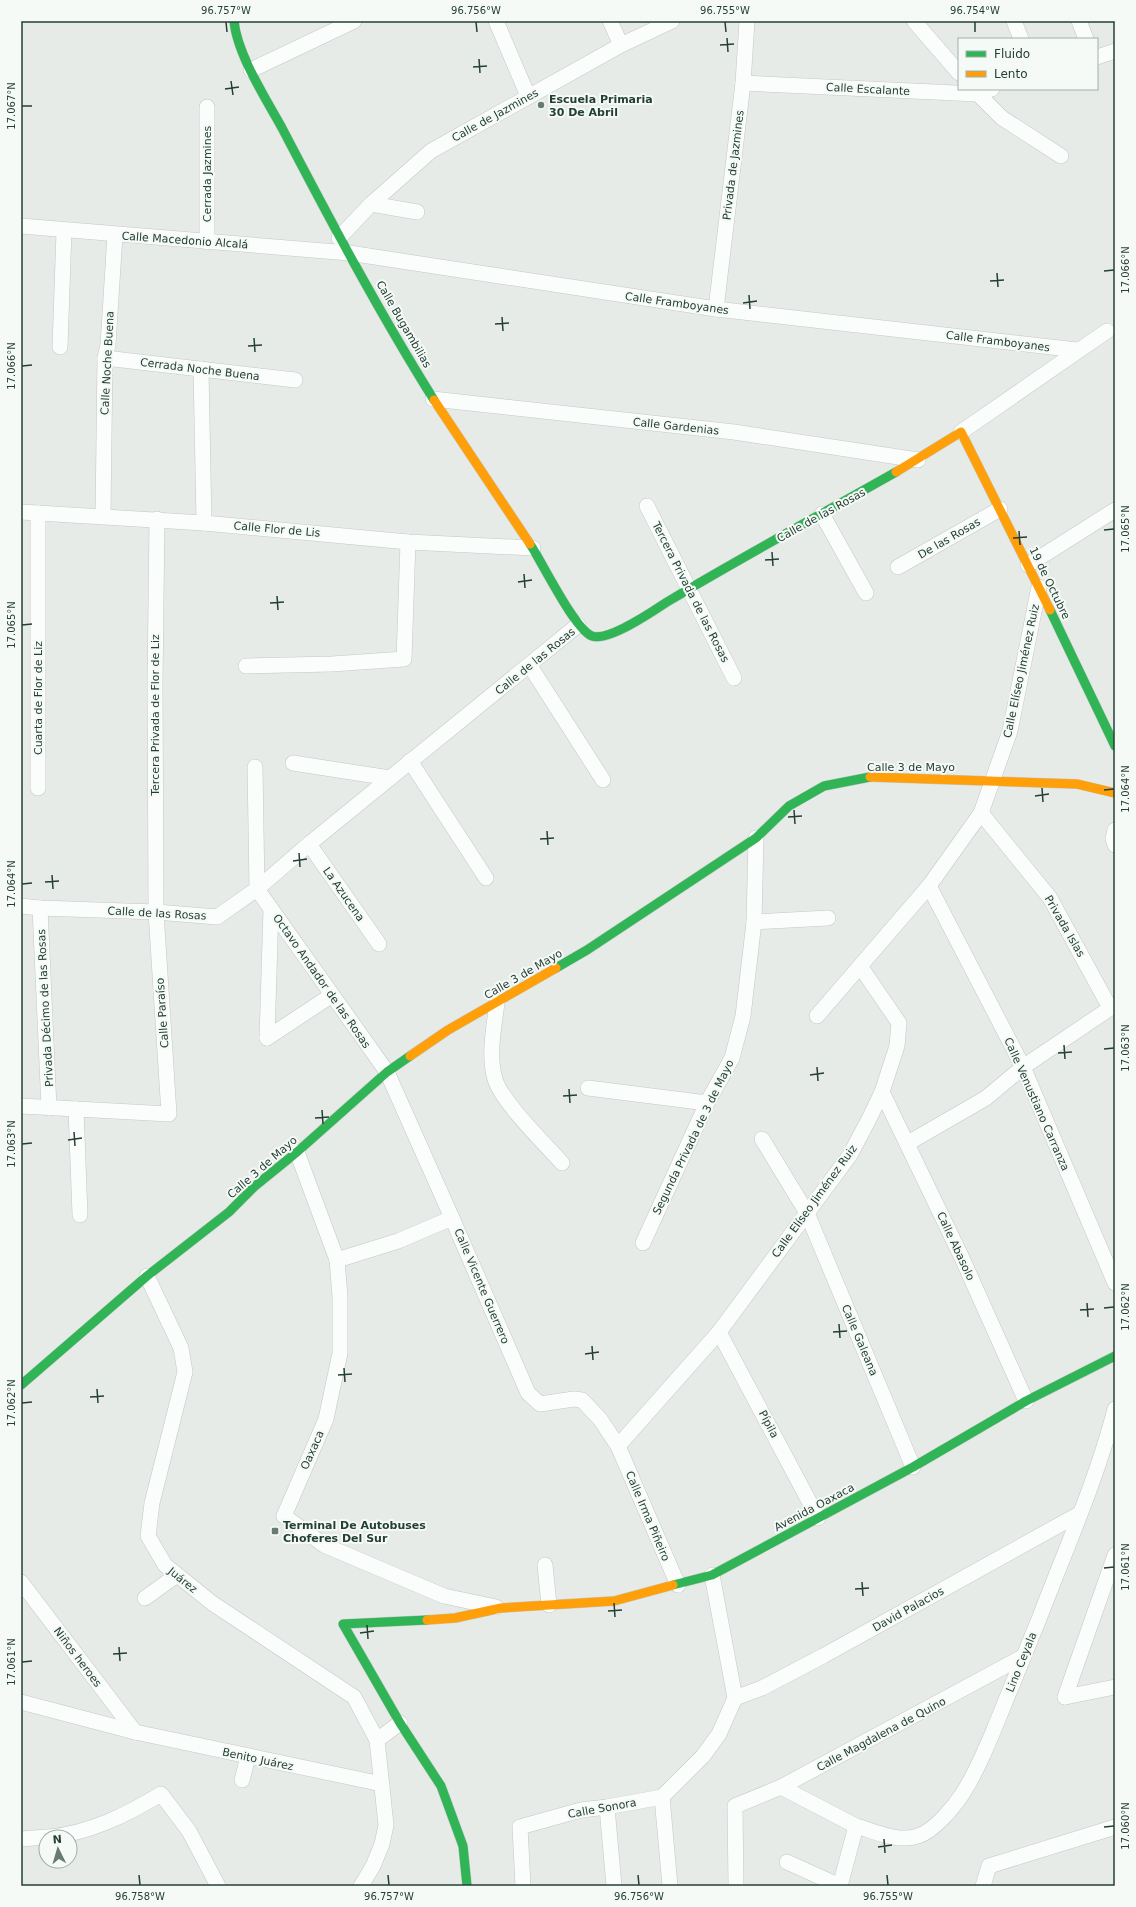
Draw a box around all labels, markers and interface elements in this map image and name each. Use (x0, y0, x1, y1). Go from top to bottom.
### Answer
text: 96.757°W (201, 5, 251, 16)
text: 96.756°W (451, 5, 501, 16)
text: 96.755°W (700, 5, 750, 16)
text: 96.754°W (950, 5, 1000, 16)
legend (958, 38, 1098, 90)
text: Fluido (994, 47, 1030, 61)
text: Lento (994, 67, 1028, 81)
street label: Calle Escalante (826, 81, 911, 98)
text: 17.067°N (6, 82, 17, 130)
street label: Calle de Jazmines (450, 86, 541, 145)
place label: Escuela Primaria 30 De Abril (549, 93, 653, 119)
marker: Escuela Primaria 30 De Abril (536, 100, 546, 110)
street label: Privada de Jazmines (720, 109, 747, 221)
street label: Cerrada Jazmines (201, 126, 214, 222)
street label: Calle Macedonio Alcalá (121, 230, 249, 251)
text: 17.066°N (1120, 246, 1131, 294)
street label: Calle Bugambilias (373, 278, 434, 370)
street label: Calle Framboyanes (624, 290, 730, 317)
street label: Calle Noche Buena (98, 311, 117, 415)
street label: Calle Framboyanes (945, 329, 1051, 354)
text: 17.066°N (6, 342, 17, 390)
street label: Cerrada Noche Buena (139, 356, 261, 383)
street label: Calle Gardenias (632, 416, 720, 438)
street label: Calle de las Rosas (775, 486, 868, 545)
text: 17.065°N (1120, 505, 1131, 553)
street label: De las Rosas (916, 515, 983, 562)
street label: Calle Flor de Lis (233, 519, 321, 540)
street label: Tercera Privada de las Rosas (649, 519, 732, 665)
street label: 19 de Octubre (1026, 545, 1073, 622)
text: 17.065°N (6, 601, 17, 649)
street label: Calle Elíseo Jiménez Ruiz (1001, 603, 1042, 739)
street label: Calle de las Rosas (493, 625, 578, 698)
street label: Tercera Privada de Flor de Liz (149, 634, 162, 797)
street label: Cuarta de Flor de Liz (32, 641, 45, 755)
street label: Calle 3 de Mayo (867, 761, 955, 774)
text: 17.064°N (1120, 765, 1131, 813)
text: 17.064°N (6, 860, 17, 908)
street label: La Azucena (320, 865, 367, 924)
street label: Privada Islas (1042, 893, 1088, 960)
street label: Calle de las Rosas (107, 904, 207, 923)
street label: Octavo Andador de las Rosas (270, 912, 373, 1051)
street label: Privada Décimo de las Rosas (35, 928, 56, 1087)
street label: Calle 3 de Mayo (482, 947, 565, 1002)
street label: Calle Paraíso (154, 977, 171, 1049)
text: 17.063°N (1120, 1024, 1131, 1072)
street label: Calle Venustiano Carranza (1001, 1035, 1072, 1173)
street label: Segunda Privada de 3 de Mayo (650, 1057, 737, 1217)
text: 17.063°N (6, 1120, 17, 1168)
street label: Calle 3 de Mayo (225, 1133, 300, 1201)
street label: Calle Elíseo Jiménez Ruiz (769, 1142, 860, 1260)
street label: Calle Abasolo (934, 1210, 977, 1283)
street label: Calle Vicente Guerrero (451, 1227, 512, 1346)
text: 17.062°N (1120, 1283, 1131, 1331)
street label: Calle Galeana (839, 1303, 880, 1378)
text: 17.062°N (6, 1379, 17, 1427)
street label: Pípila (756, 1408, 781, 1440)
street label: Oaxaca (298, 1429, 327, 1472)
street label: Calle Irma Piñeiro (623, 1469, 672, 1563)
street label: Avenida Oaxaca (772, 1481, 857, 1534)
place label: Terminal De Autobuses Choferes Del Sur (283, 1519, 426, 1545)
marker: Terminal De Autobuses Choferes Del Sur (270, 1526, 280, 1536)
text: 17.061°N (1120, 1543, 1131, 1591)
street label: Juárez (165, 1564, 200, 1596)
street label: David Palacios (870, 1584, 946, 1634)
street label: Niños heroes (51, 1625, 104, 1690)
street label: Lino Ceyala (1003, 1630, 1039, 1694)
text: 17.061°N (6, 1638, 17, 1686)
street label: Calle Magdalena de Quino (814, 1695, 948, 1774)
street label: Benito Juárez (221, 1746, 295, 1773)
street label: Calle Sonora (567, 1796, 637, 1821)
text: 17.060°N (1120, 1802, 1131, 1850)
north arrow (38, 1829, 78, 1869)
text: N (52, 1833, 62, 1846)
text: 96.758°W (115, 1891, 165, 1902)
text: 96.757°W (364, 1891, 414, 1902)
text: 96.756°W (614, 1891, 664, 1902)
text: 96.755°W (863, 1891, 913, 1902)

